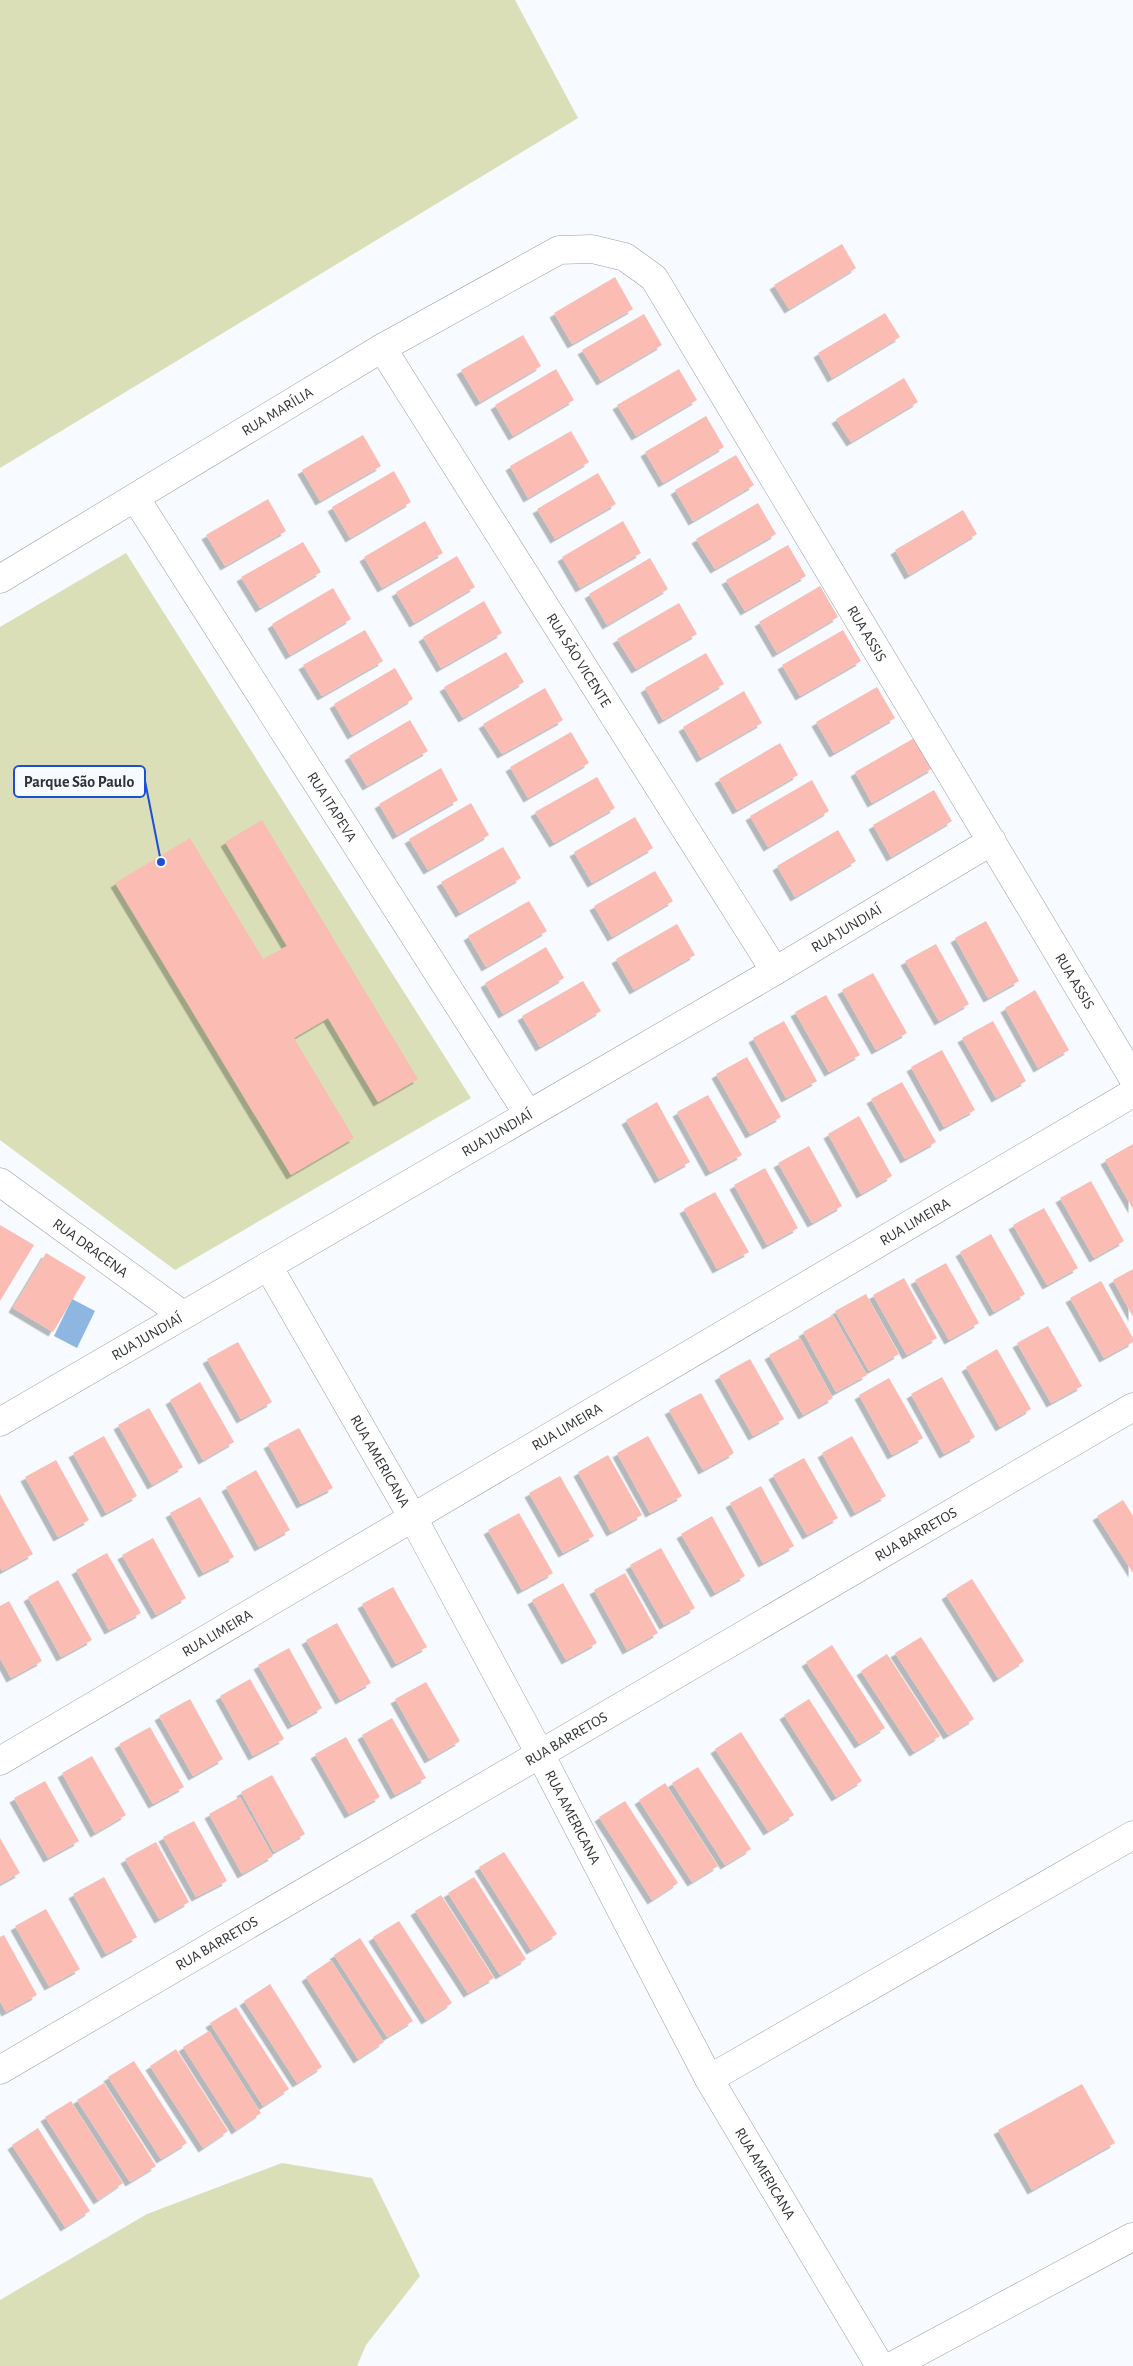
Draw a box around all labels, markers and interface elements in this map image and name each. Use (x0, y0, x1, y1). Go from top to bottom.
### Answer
street label: RUA MARÍLIA (239, 384, 316, 439)
street label: RUA ASSIS (844, 603, 889, 664)
street label: RUA SÃO VICENTE (544, 610, 614, 710)
callout: Parque São Paulo (14, 766, 145, 797)
street label: RUA ITAPEVA (305, 769, 360, 844)
text: Parque São Paulo (24, 774, 134, 790)
street label: RUA JUNDIAÍ (809, 900, 884, 955)
street label: RUA ASSIS (1053, 951, 1097, 1012)
street label: RUA JUNDIAÍ (459, 1105, 535, 1159)
street label: RUA LIMEIRA (877, 1195, 953, 1248)
street label: RUA DRACENA (50, 1216, 131, 1280)
street label: RUA JUNDIAÍ (109, 1308, 185, 1363)
street label: RUA LIMEIRA (529, 1400, 605, 1453)
street label: RUA AMERICANA (348, 1412, 413, 1510)
street label: RUA BARRETOS (872, 1504, 959, 1564)
street label: RUA LIMEIRA (179, 1606, 255, 1659)
street label: RUA BARRETOS (523, 1709, 610, 1768)
street label: RUA AMERICANA (542, 1768, 604, 1867)
street label: RUA BARRETOS (173, 1913, 260, 1973)
street label: RUA AMERICANA (732, 2125, 798, 2222)

